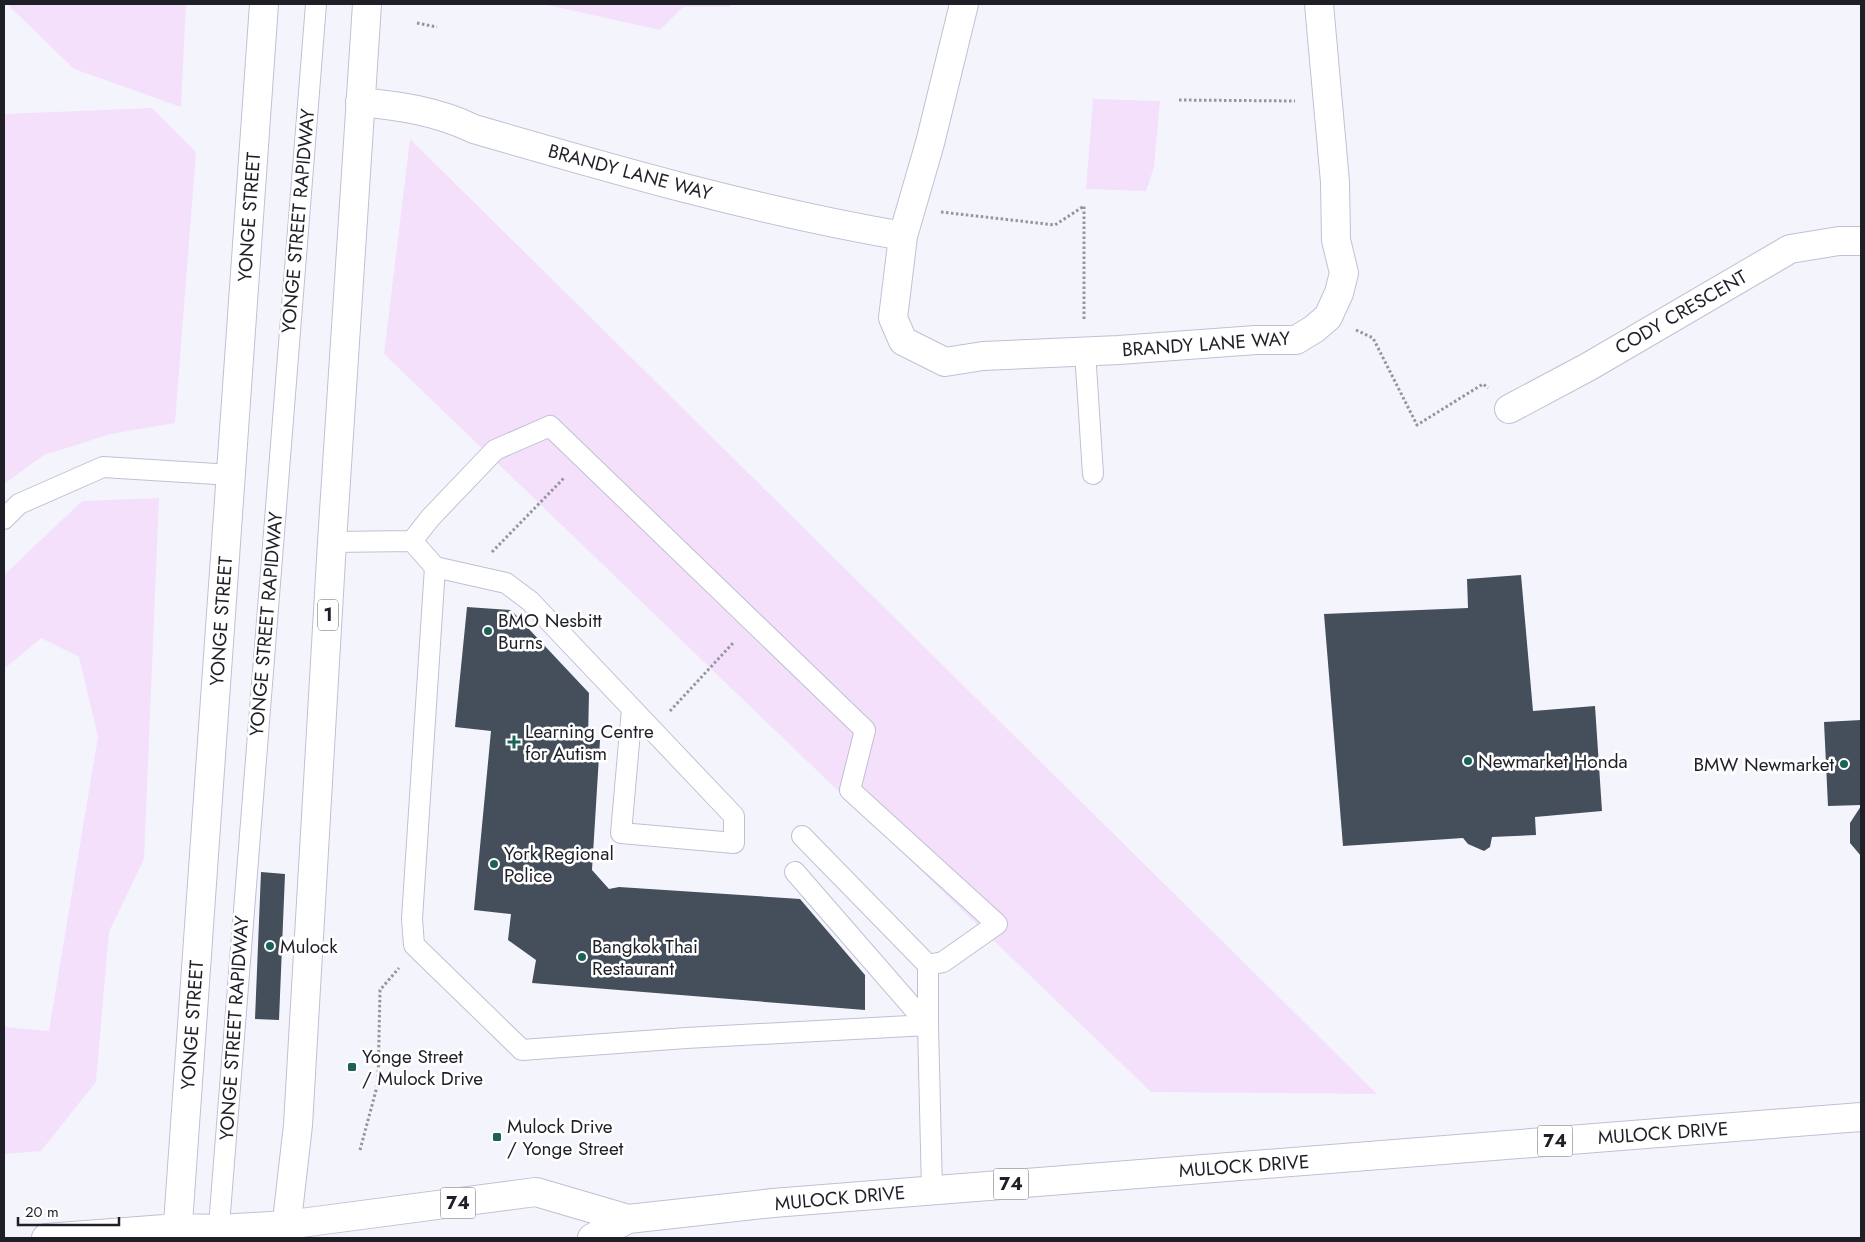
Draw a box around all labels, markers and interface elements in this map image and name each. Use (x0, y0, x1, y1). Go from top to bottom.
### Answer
street label: YONGE STREET RAPIDWAY (275, 107, 321, 334)
street label: BRANDY LANE WAY (545, 137, 715, 207)
street label: YONGE STREET (231, 151, 267, 283)
street label: CODY CRESCENT (1610, 263, 1752, 361)
street label: BRANDY LANE WAY (1121, 325, 1291, 363)
street label: YONGE STREET RAPIDWAY (243, 510, 289, 737)
street label: YONGE STREET (203, 555, 239, 687)
road number: 1 (318, 600, 338, 630)
place label: BMO Nesbitt Burns (498, 607, 602, 656)
marker: BMO Nesbitt Burns (482, 625, 494, 637)
place label: Learning Centre for Autism (525, 718, 654, 767)
marker: Learning Centre for Autism (507, 735, 521, 749)
place label: Newmarket Honda (1478, 748, 1628, 775)
place label: BMW Newmarket (1693, 751, 1834, 778)
marker: Newmarket Honda (1462, 755, 1474, 767)
marker: BMW Newmarket (1838, 758, 1850, 770)
place label: York Regional Police (504, 840, 614, 889)
marker: York Regional Police (488, 858, 500, 870)
street label: YONGE STREET RAPIDWAY (213, 914, 255, 1141)
place label: Mulock (280, 933, 338, 960)
place label: Bangkok Thai Restaurant (592, 933, 698, 982)
marker: Mulock (264, 940, 276, 952)
marker: Bangkok Thai Restaurant (576, 951, 588, 963)
street label: YONGE STREET (174, 959, 210, 1091)
place label: Yonge Street / Mulock Drive (362, 1043, 483, 1092)
marker: Yonge Street / Mulock Drive (346, 1061, 358, 1073)
place label: Mulock Drive / Yonge Street (507, 1113, 624, 1162)
street label: MULOCK DRIVE (1597, 1115, 1729, 1151)
road number: 74 (1538, 1126, 1572, 1156)
marker: Mulock Drive / Yonge Street (491, 1131, 503, 1143)
street label: MULOCK DRIVE (1178, 1148, 1310, 1184)
road number: 74 (994, 1168, 1028, 1200)
street label: MULOCK DRIVE (774, 1179, 906, 1217)
road number: 74 (440, 1188, 476, 1218)
scale bar (18, 1194, 119, 1226)
text: 20 m (25, 1201, 59, 1223)

